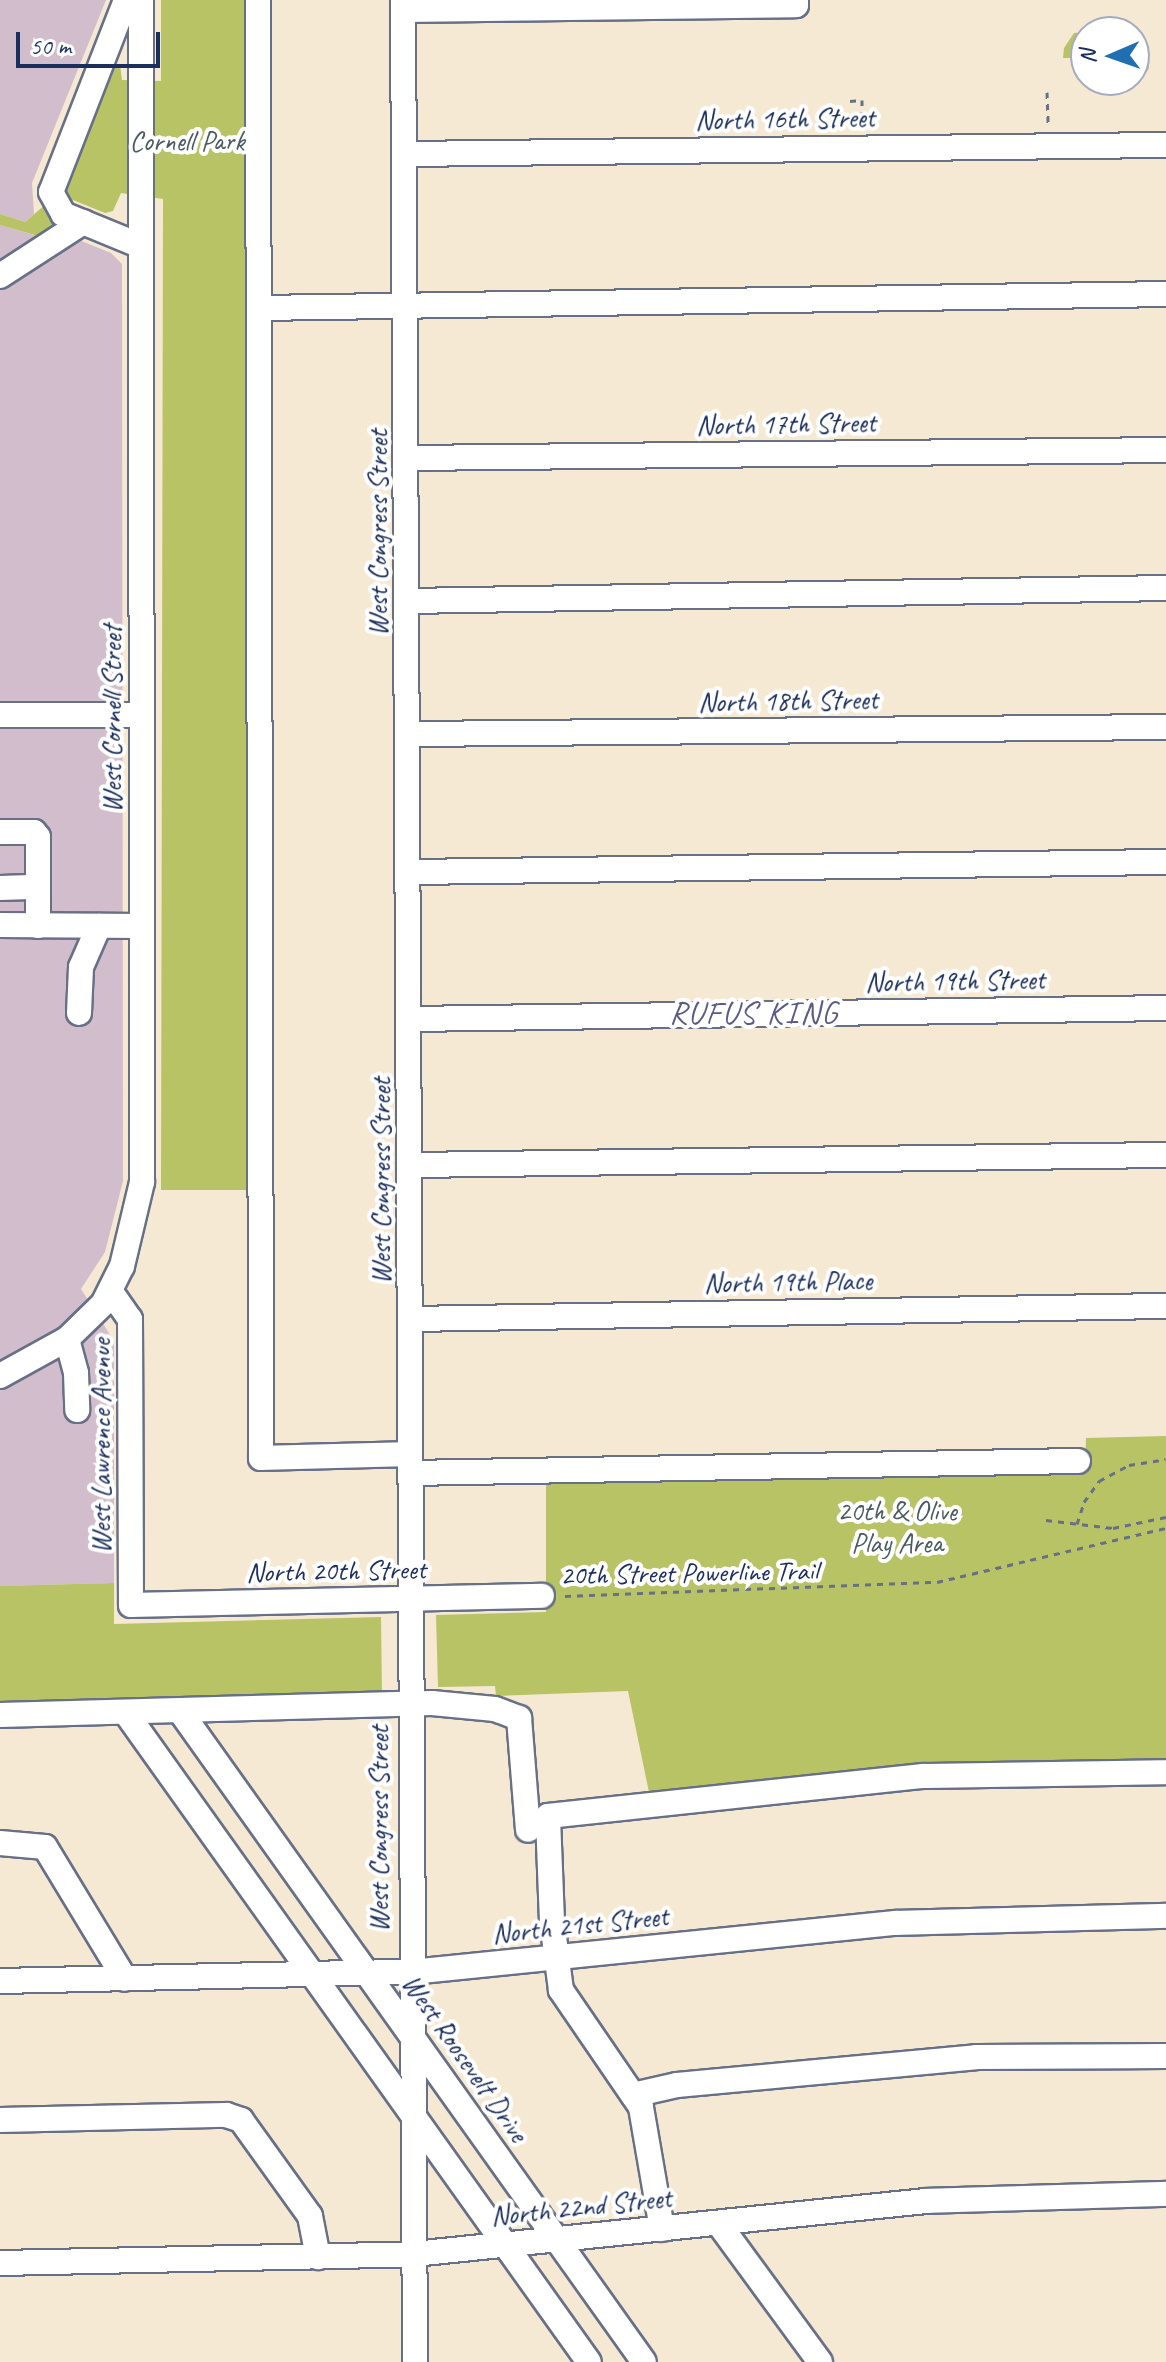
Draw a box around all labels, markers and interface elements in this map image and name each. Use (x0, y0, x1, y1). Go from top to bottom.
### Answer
scale bar (20, 16, 164, 66)
north arrow (1070, 16, 1150, 96)
text: 50 m (30, 31, 71, 61)
text: N (1074, 49, 1102, 64)
street label: North 16th Street (695, 101, 875, 137)
park label: Cornell Park (129, 124, 245, 158)
street label: North 17th Street (696, 406, 876, 442)
street label: West Congress Street (361, 430, 395, 636)
street label: West Cornell Street (95, 625, 129, 813)
street label: North 18th Street (698, 683, 878, 719)
street label: North 19th Street (865, 963, 1045, 999)
district label: RUFUS KING (670, 994, 838, 1032)
street label: West Congress Street (364, 1078, 398, 1284)
street label: North 19th Place (703, 1264, 873, 1300)
street label: West Lawrence Avenue (84, 1338, 118, 1554)
park label: 20th & Olive Play Area (837, 1494, 957, 1560)
street label: North 20th Street (246, 1553, 426, 1589)
street label: 20th Street Powerline Trail (560, 1554, 818, 1592)
street label: West Congress Street (362, 1726, 396, 1932)
street label: North 21st Street (490, 1899, 670, 1951)
street label: West Roosevelt Drive (395, 1967, 535, 2149)
street label: North 22nd Street (489, 2181, 673, 2233)

